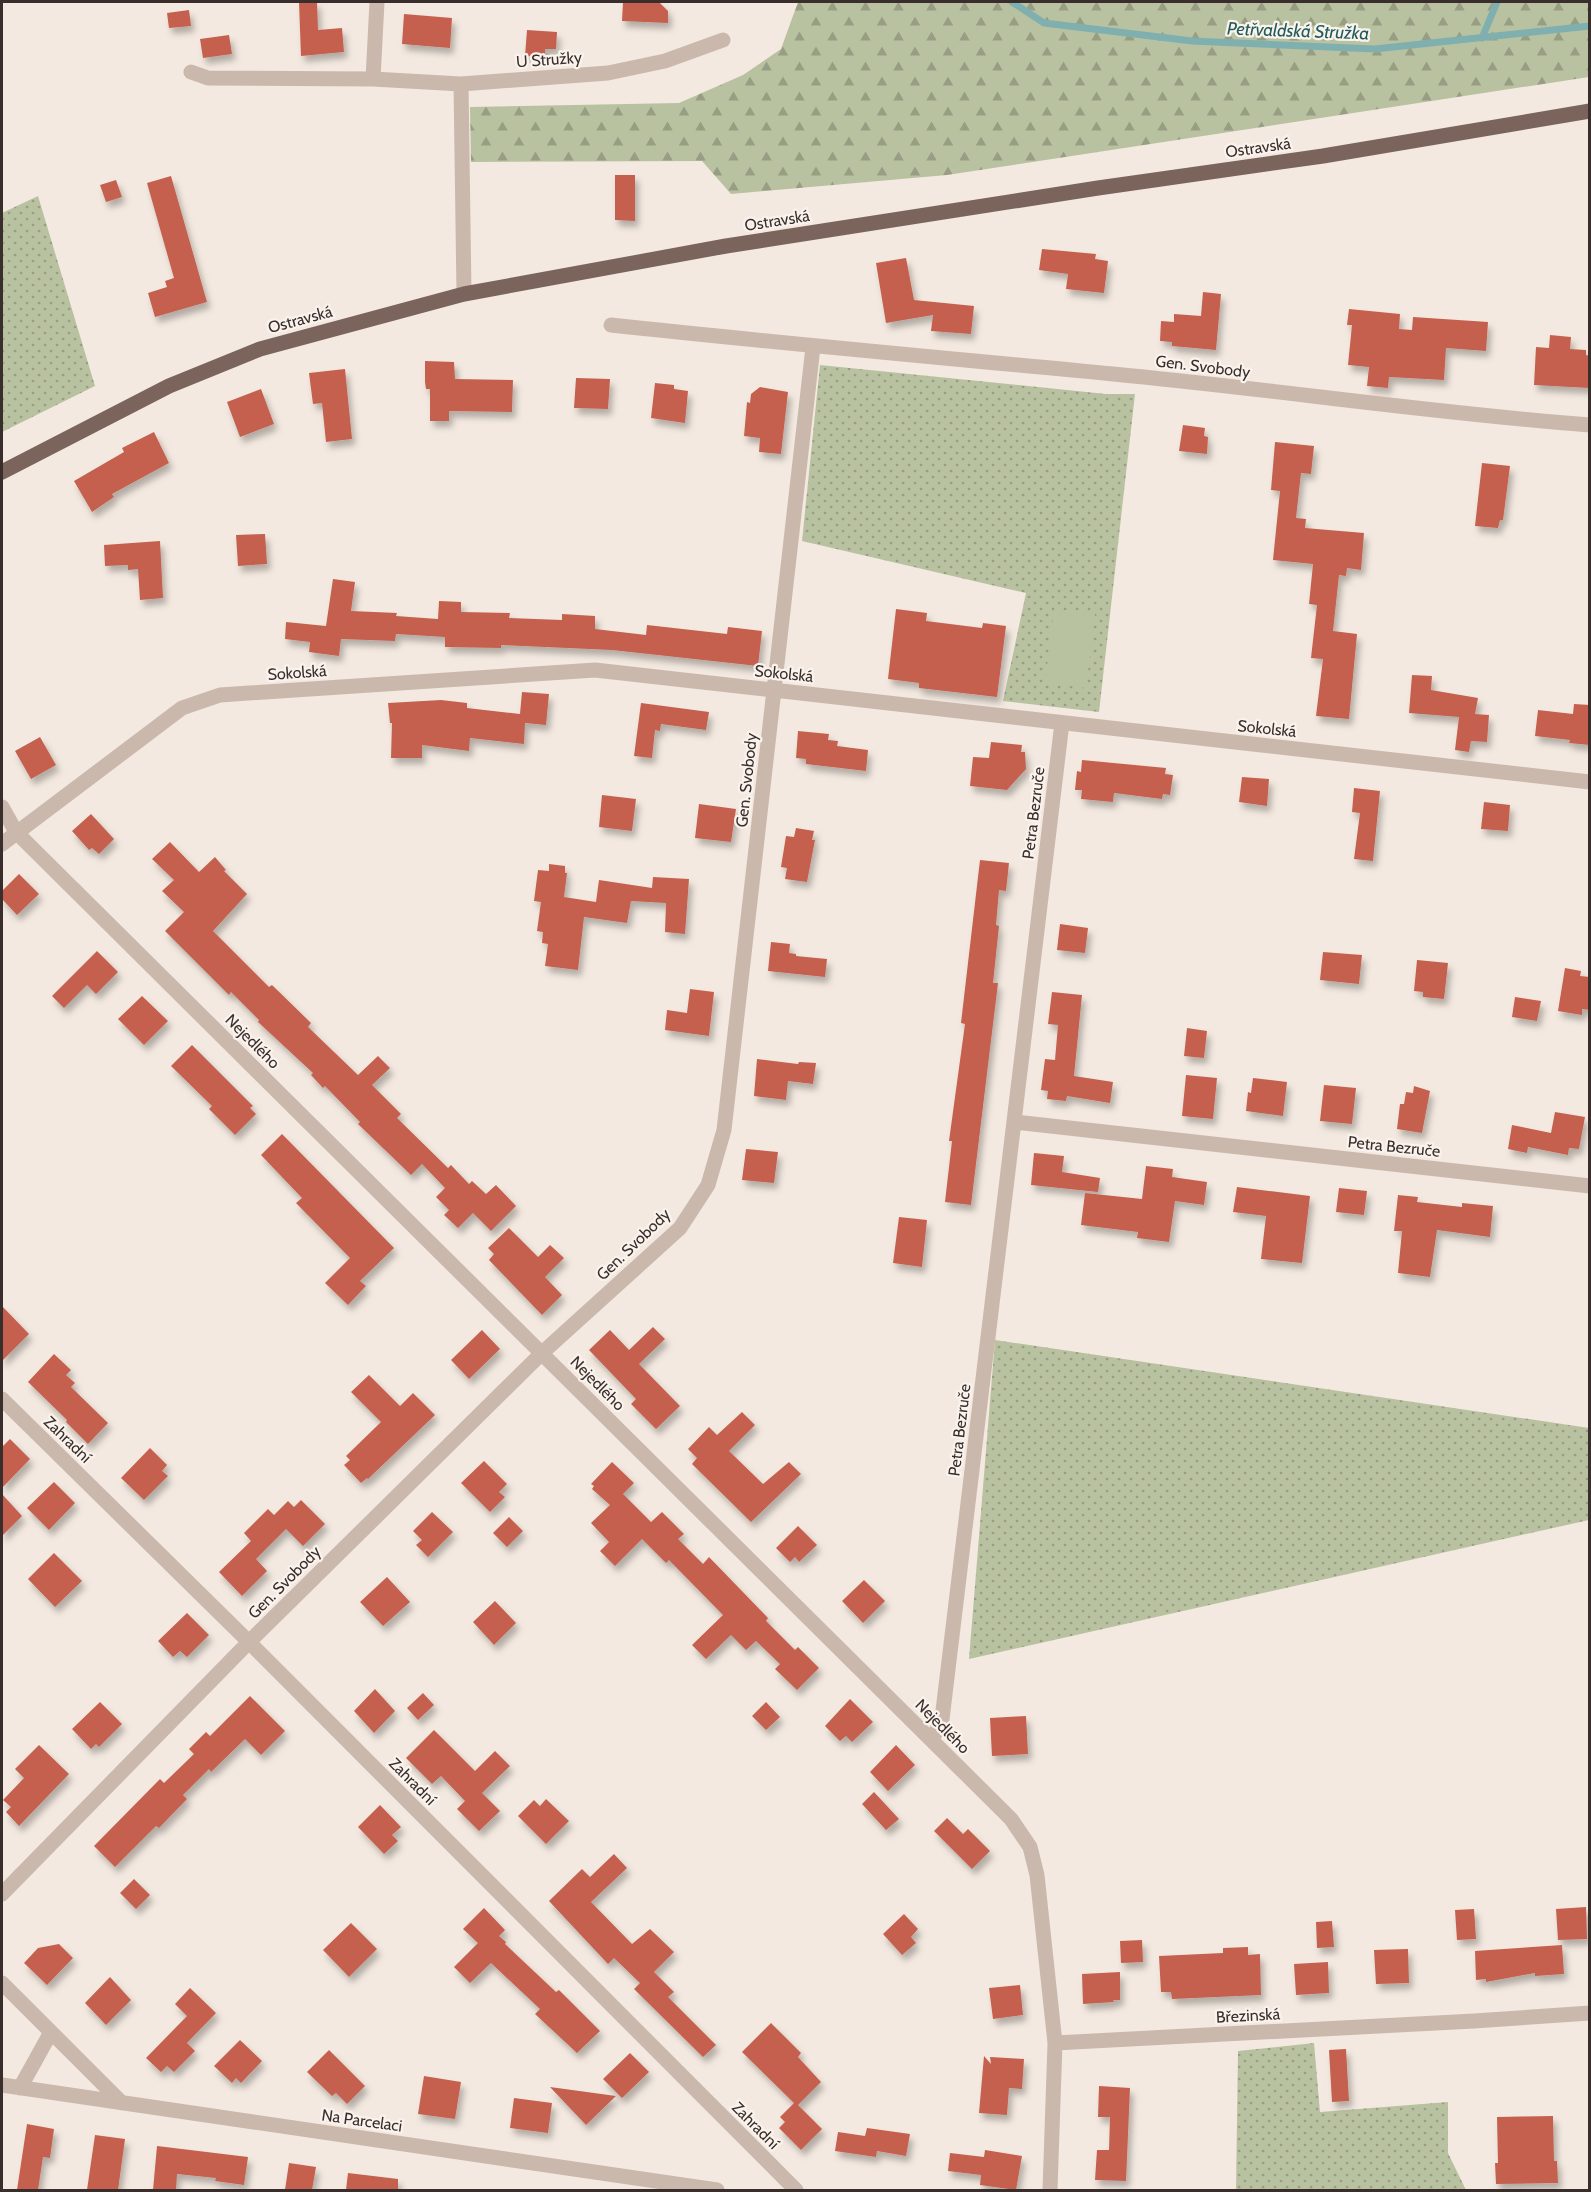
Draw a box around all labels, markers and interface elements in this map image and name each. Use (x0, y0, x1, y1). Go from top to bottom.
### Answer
water label: Petřvaldská Stružka (1226, 18, 1370, 44)
street label: U Stružky (515, 48, 583, 71)
street label: Ostravská (1224, 133, 1292, 161)
street label: Ostravská (743, 206, 811, 235)
street label: Ostravská (266, 302, 335, 337)
street label: Gen. Svobody (1155, 351, 1251, 382)
street label: Sokolská (267, 661, 327, 684)
street label: Sokolská (754, 661, 815, 686)
street label: Sokolská (1237, 716, 1298, 741)
street label: Gen. Svobody (732, 732, 761, 828)
street label: Petra Bezruče (1018, 766, 1049, 860)
street label: Nejedlého (222, 1010, 284, 1073)
street label: Petra Bezruče (1347, 1132, 1441, 1161)
street label: Gen. Svobody (593, 1205, 674, 1284)
street label: Nejedlého (567, 1352, 629, 1415)
street label: Petra Bezruče (944, 1383, 975, 1477)
street label: Zahradní (40, 1412, 96, 1467)
street label: Gen. Svobody (244, 1542, 325, 1623)
street label: Nejedlého (912, 1695, 974, 1758)
street label: Zahradní (385, 1754, 441, 1809)
street label: Březinská (1216, 2004, 1281, 2027)
street label: Zahradní (728, 2098, 784, 2153)
street label: Na Parcelaci (320, 2105, 404, 2136)

